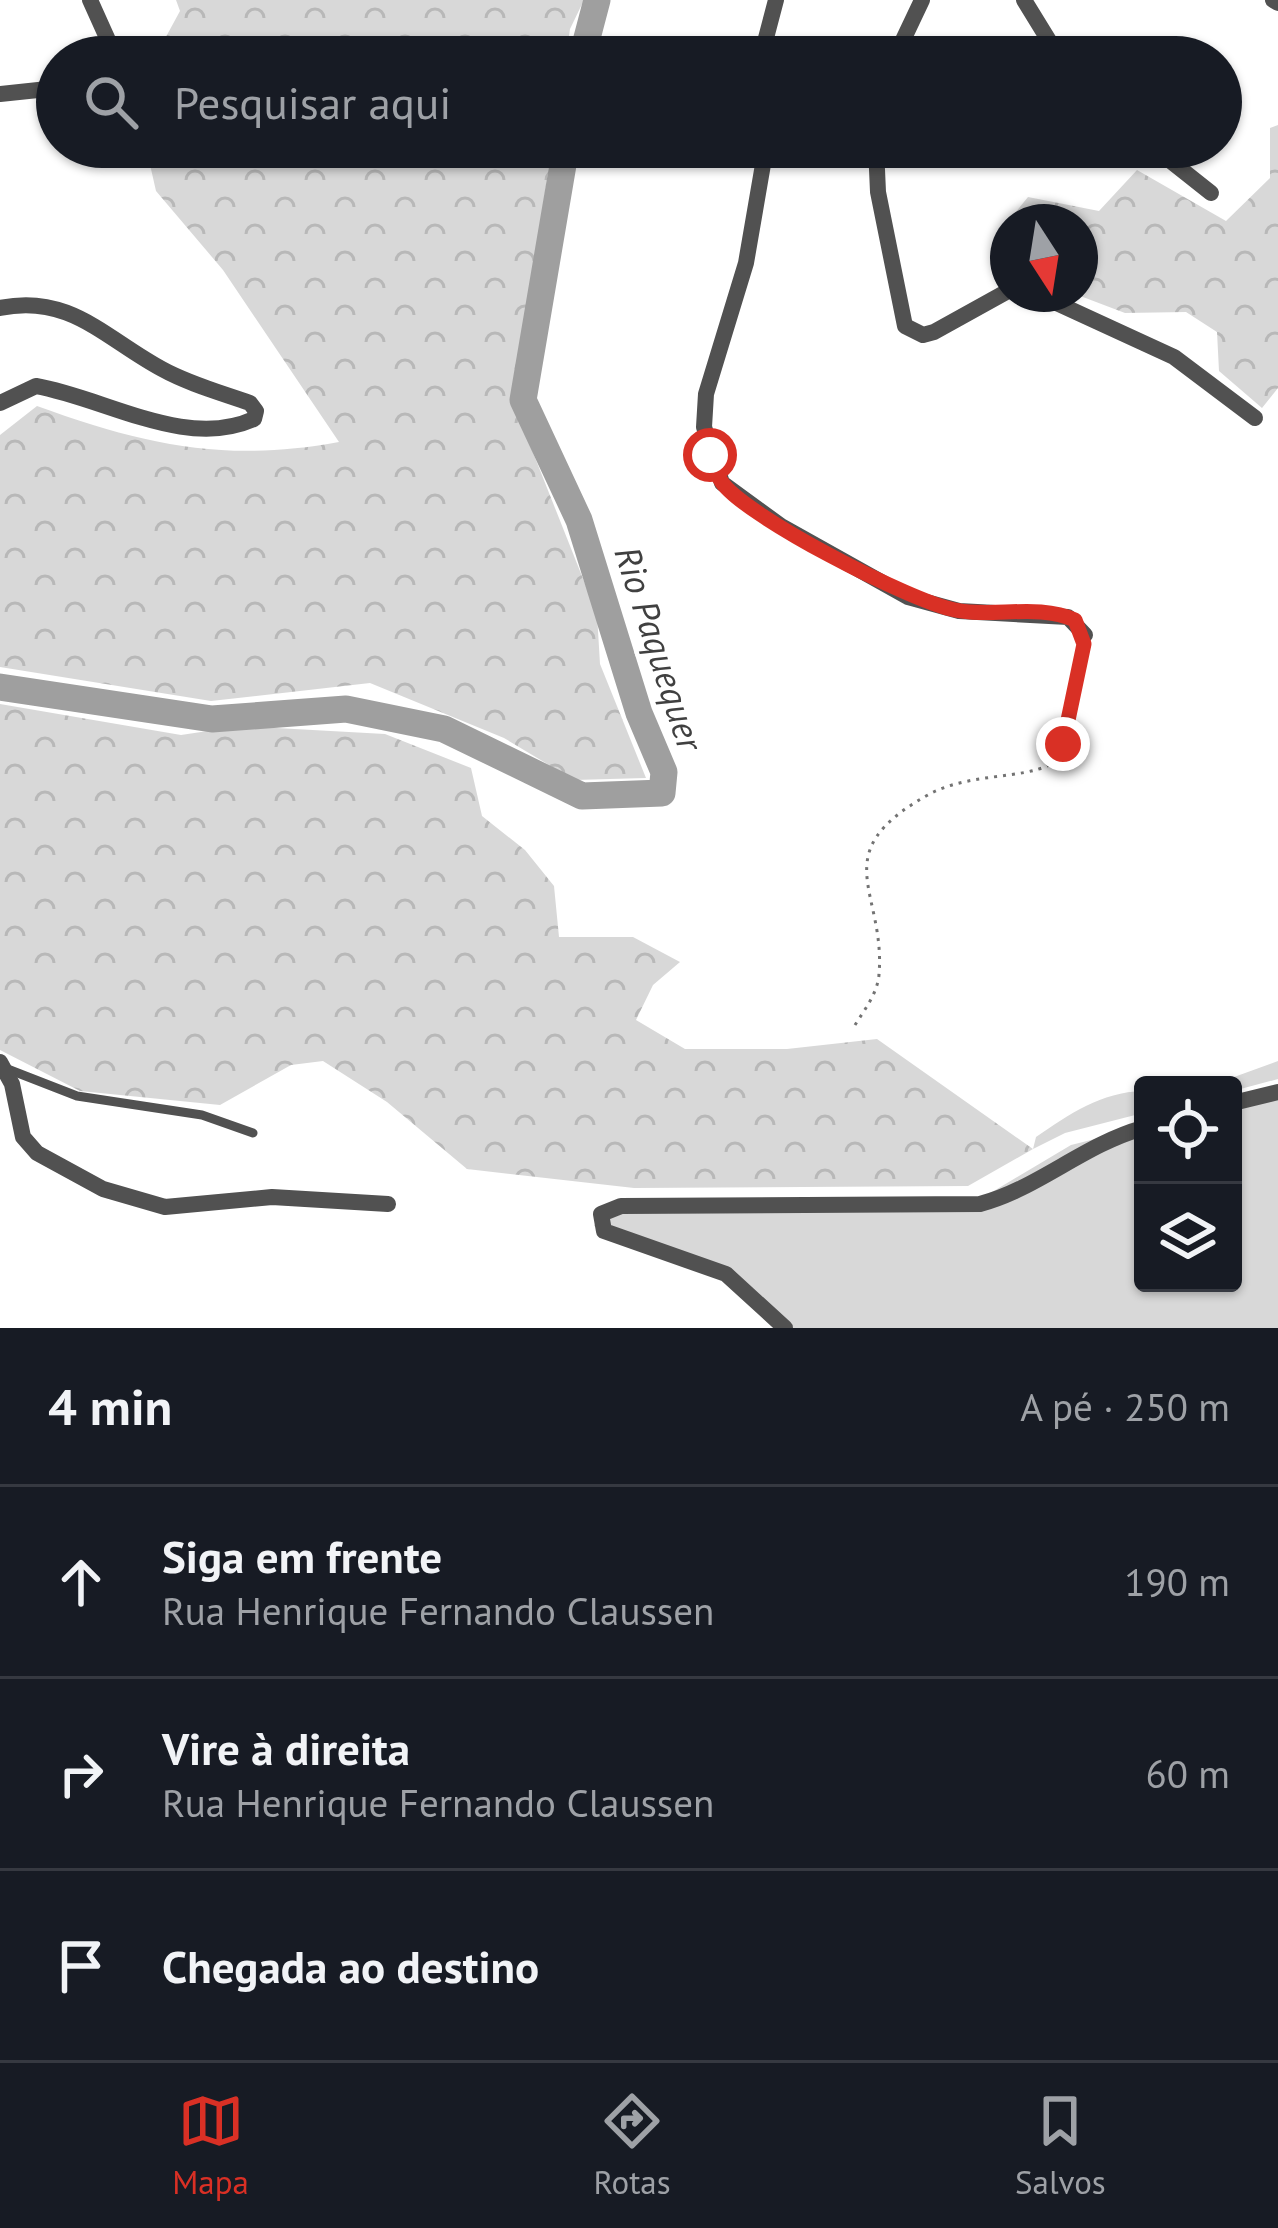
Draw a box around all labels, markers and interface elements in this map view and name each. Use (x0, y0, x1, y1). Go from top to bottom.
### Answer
search box (36, 36, 1242, 168)
icon: search (78, 69, 144, 135)
text: Pesquisar aqui (174, 73, 451, 131)
north arrow (990, 204, 1098, 312)
route start (683, 428, 737, 482)
water label: Rio Paquequer (604, 540, 715, 758)
route end (1036, 717, 1090, 771)
map controls (1134, 1076, 1242, 1292)
button: locate (1134, 1076, 1242, 1184)
button: layers (1134, 1184, 1242, 1292)
text: 4 min (48, 1373, 172, 1439)
text: A pé · 250 m (1020, 1381, 1230, 1432)
text: Siga em frente (162, 1527, 442, 1585)
icon: ahead (48, 1549, 114, 1615)
text: 190 m (1124, 1556, 1230, 1607)
text: Rua Henrique Fernando Claussen (162, 1585, 714, 1636)
text: Vire à direita (162, 1719, 410, 1777)
icon: right (48, 1741, 114, 1807)
text: 60 m (1145, 1748, 1230, 1799)
text: Rua Henrique Fernando Claussen (162, 1777, 714, 1828)
icon: arrive (48, 1933, 114, 1999)
text: Chegada ao destino (162, 1937, 539, 1995)
tab: Mapa (172, 2088, 249, 2203)
tab: Rotas (593, 2088, 671, 2203)
tab: Salvos (1015, 2088, 1106, 2203)

